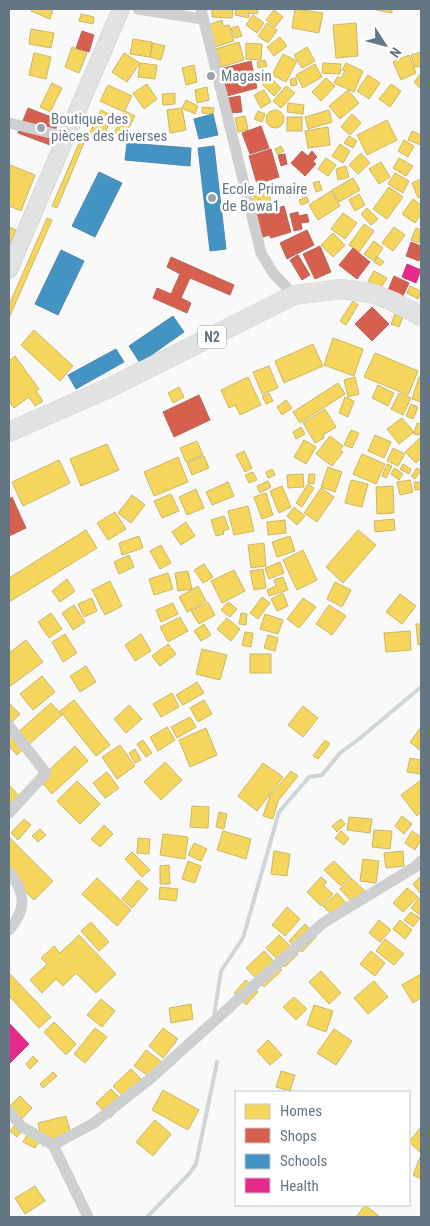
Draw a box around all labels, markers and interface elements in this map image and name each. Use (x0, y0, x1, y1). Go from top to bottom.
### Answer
north arrow (360, 20, 410, 70)
text: N (387, 44, 405, 61)
place label: Magasin (221, 67, 272, 85)
marker: Magasin (205, 70, 217, 82)
place label: Boutique des pièces des diverses (51, 110, 168, 145)
marker: Boutique des pièces des diverses (35, 122, 47, 134)
place label: Ecole Primaire de Bowa1 (222, 180, 307, 215)
marker: Ecole Primaire de Bowa1 (206, 192, 218, 204)
road number: N2 (198, 326, 226, 348)
legend (235, 1091, 410, 1206)
text: Homes (280, 1102, 322, 1120)
text: Shops (280, 1127, 317, 1145)
text: Schools (280, 1152, 327, 1170)
text: Health (280, 1177, 319, 1195)

